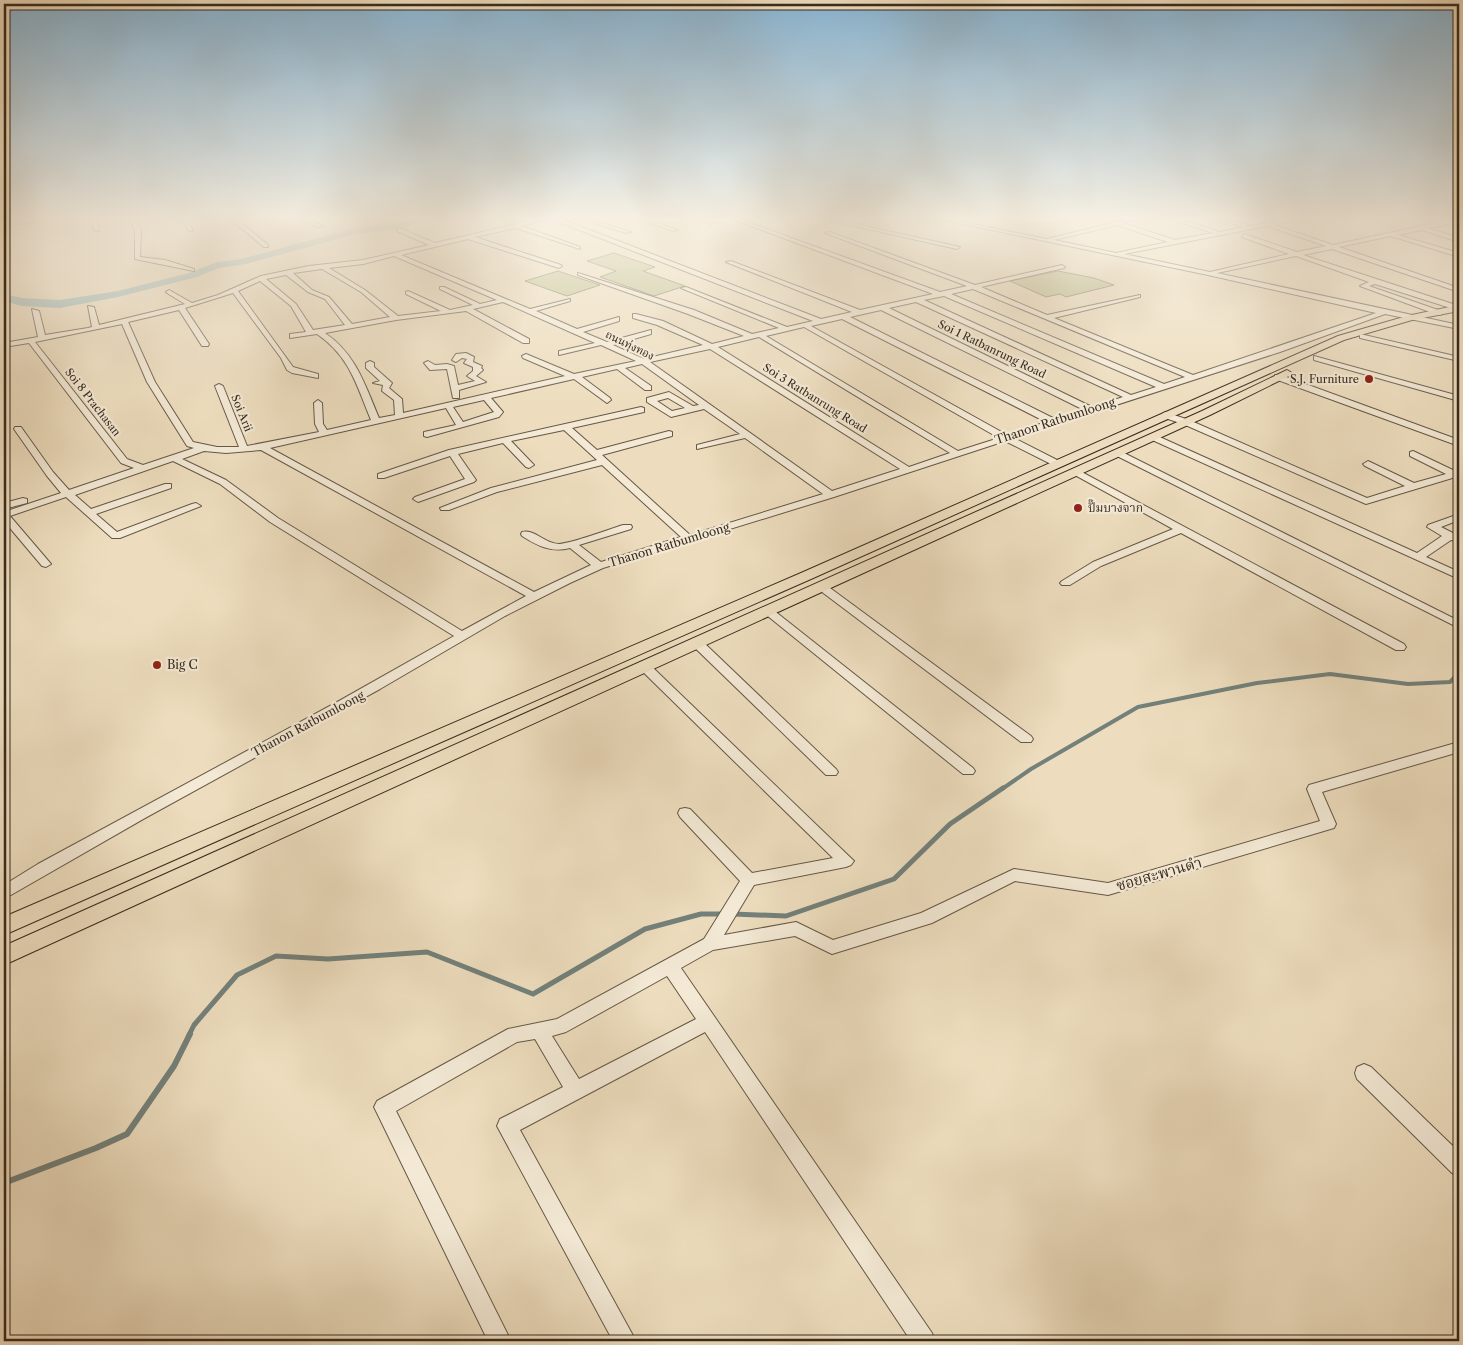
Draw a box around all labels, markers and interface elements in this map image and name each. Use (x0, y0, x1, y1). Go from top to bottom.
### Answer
street label: Soi 1 Ratbanrung Road (936, 317, 1049, 381)
street label: ถนนทุ่งทอง (603, 327, 657, 364)
street label: Soi 3 Ratbanrung Road (760, 360, 870, 436)
street label: Soi 8 Prachasan (62, 365, 124, 439)
place label: S.J. Furniture (1290, 372, 1359, 386)
marker: S.J. Furniture (1363, 373, 1375, 385)
street label: Soi Arii (228, 392, 256, 434)
street label: Thanon Ratbumloong (993, 394, 1118, 447)
place label: ปั๊มบางจาก (1088, 499, 1143, 515)
marker: ปั๊มบางจาก (1072, 502, 1084, 514)
street label: Thanon Ratbumloong (607, 519, 732, 570)
place label: Big C (167, 657, 198, 672)
marker: Big C (151, 659, 163, 671)
street label: Thanon Ratbumloong (249, 687, 367, 760)
street label: ซอยสะพานดำ (1114, 852, 1204, 895)

